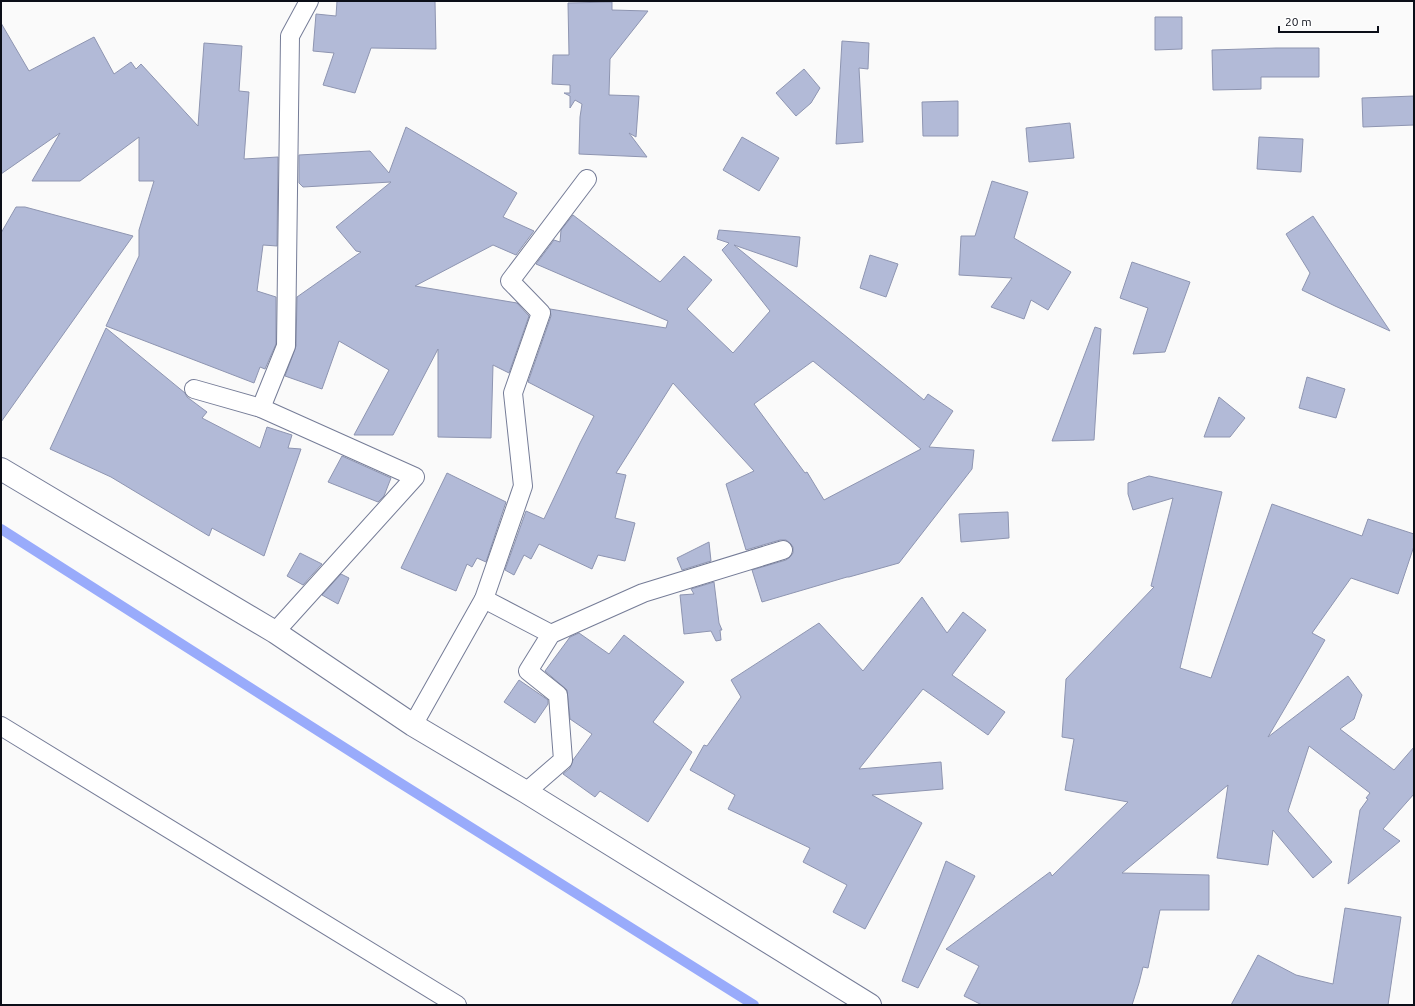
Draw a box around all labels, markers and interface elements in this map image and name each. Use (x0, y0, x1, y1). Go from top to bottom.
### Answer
scale bar (1279, 8, 1378, 34)
text: 20 m (1285, 15, 1312, 28)

